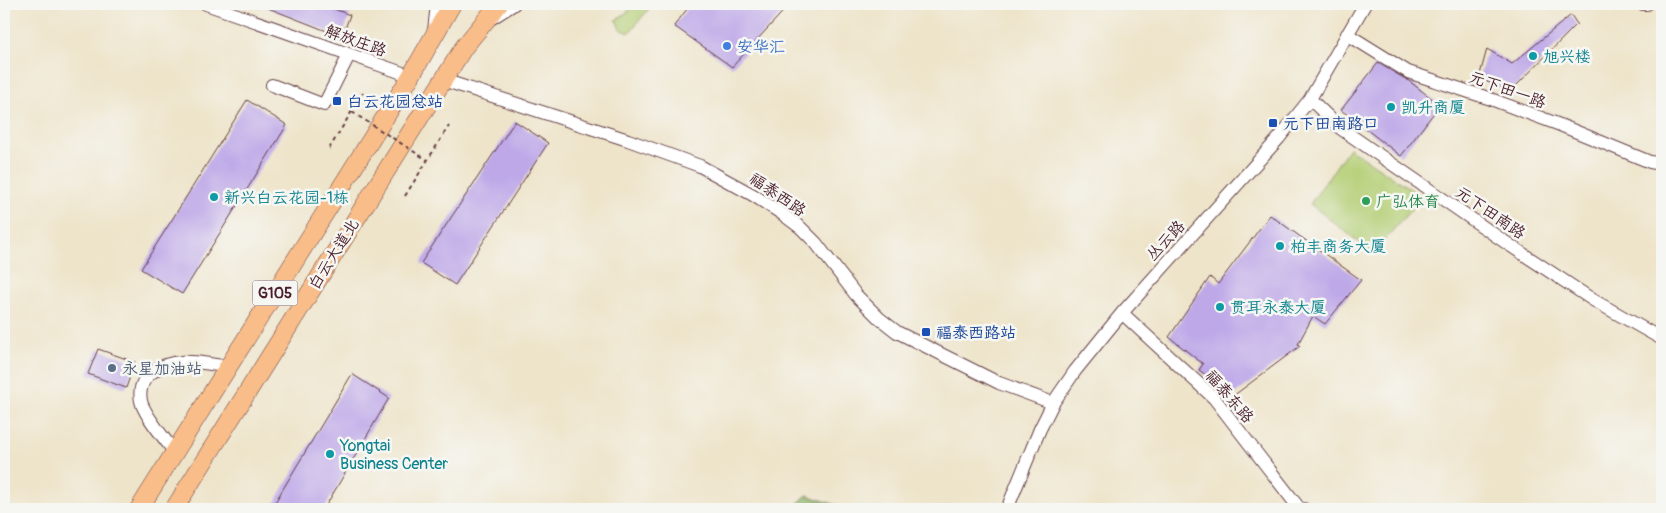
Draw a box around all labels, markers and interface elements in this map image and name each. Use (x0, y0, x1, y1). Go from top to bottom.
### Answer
street label: 解放庄路 (322, 21, 389, 61)
place label: 安华汇 (737, 37, 785, 57)
marker: 安华汇 (721, 40, 733, 52)
place label: 旭兴楼 (1543, 47, 1591, 67)
marker: 旭兴楼 (1527, 50, 1539, 62)
street label: 元下田一路 (1467, 67, 1549, 113)
place label: 白云花园总站 (347, 92, 443, 112)
marker: 白云花园总站 (331, 95, 343, 107)
place label: 凯升商厦 (1401, 98, 1465, 118)
marker: 凯升商厦 (1385, 101, 1397, 113)
place label: 元下田南路口 (1283, 114, 1379, 134)
marker: 元下田南路口 (1267, 117, 1279, 129)
street label: 福泰西路 (745, 169, 810, 221)
street label: 元下田南路 (1452, 182, 1529, 243)
place label: 新兴白云花园-1栋 (224, 188, 349, 208)
marker: 新兴白云花园-1栋 (208, 191, 220, 203)
place label: 广弘体育 (1376, 192, 1440, 212)
marker: 广弘体育 (1360, 195, 1372, 207)
street label: 白云大道北 (304, 215, 364, 294)
street label: 丛云路 (1142, 216, 1189, 265)
place label: 柏丰商务大厦 (1290, 237, 1386, 257)
marker: 柏丰商务大厦 (1274, 240, 1286, 252)
road number: G105 (252, 280, 298, 306)
place label: 贯耳永泰大厦 (1230, 298, 1326, 318)
marker: 贯耳永泰大厦 (1214, 301, 1226, 313)
place label: 福泰西路站 (936, 323, 1016, 343)
marker: 福泰西路站 (920, 326, 932, 338)
place label: 永星加油站 (122, 359, 202, 379)
marker: 永星加油站 (106, 362, 118, 374)
street label: 福泰东路 (1201, 366, 1258, 427)
place label: Yongtai Business Center (339, 436, 448, 474)
marker: Yongtai Business Center (324, 448, 336, 460)

